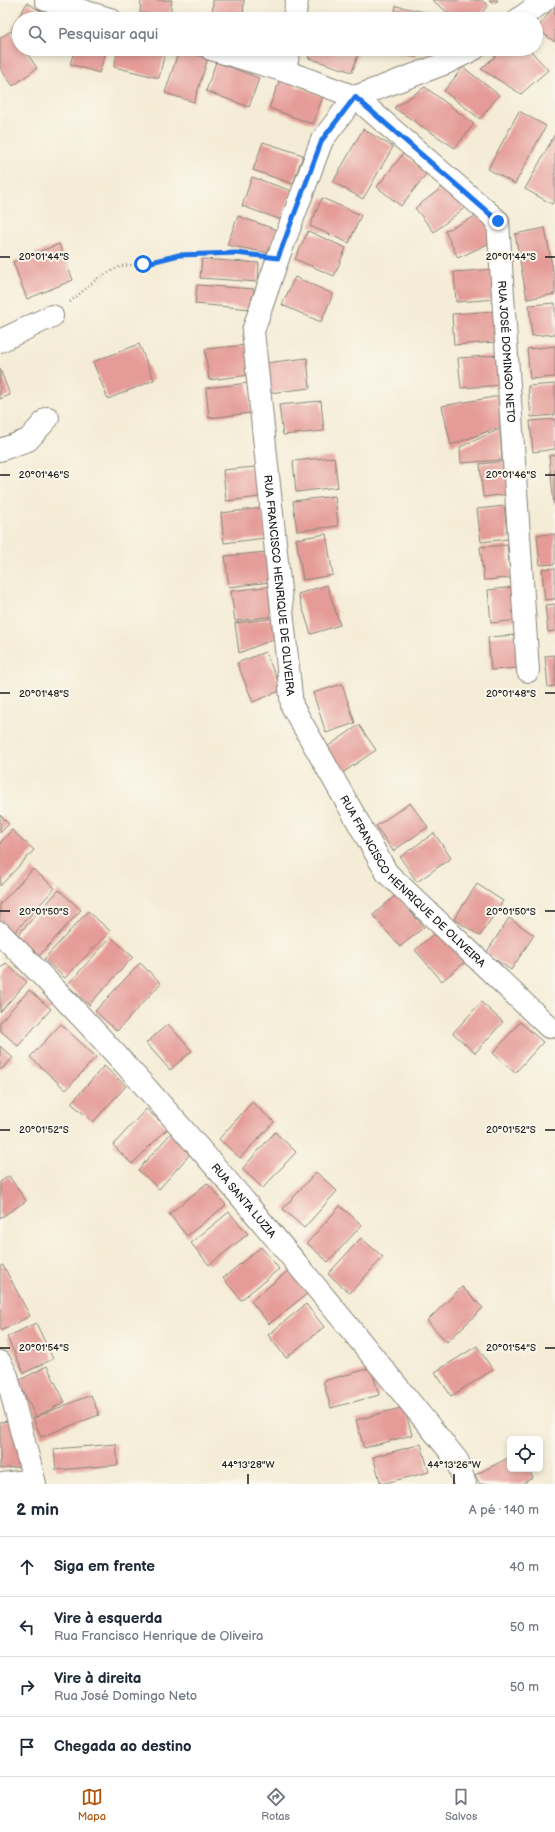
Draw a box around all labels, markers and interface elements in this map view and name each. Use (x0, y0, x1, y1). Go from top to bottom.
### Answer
search box (12, 12, 543, 56)
icon: search (26, 23, 48, 45)
text: Pesquisar aqui (58, 25, 158, 44)
route end (489, 212, 507, 230)
text: 20°01'44"S (19, 251, 69, 263)
text: 20°01'44"S (486, 251, 536, 263)
route start (134, 255, 152, 273)
street label: RUA JOSÉ DOMINGO NETO (495, 280, 517, 423)
text: 20°01'46"S (19, 469, 69, 481)
text: 20°01'46"S (486, 469, 536, 481)
street label: RUA FRANCISCO HENRIQUE DE OLIVEIRA (261, 474, 297, 697)
text: 20°01'48"S (19, 688, 69, 700)
text: 20°01'48"S (486, 688, 536, 700)
street label: RUA FRANCISCO HENRIQUE DE OLIVEIRA (337, 793, 488, 970)
text: 20°01'50"S (19, 906, 69, 918)
text: 20°01'50"S (486, 906, 536, 918)
text: 20°01'52"S (19, 1124, 69, 1136)
text: 20°01'52"S (486, 1124, 536, 1136)
street label: RUA SANTA LUZIA (208, 1161, 279, 1241)
text: 20°01'54"S (19, 1342, 69, 1354)
text: 20°01'54"S (486, 1342, 536, 1354)
map controls (507, 1436, 543, 1472)
button: locate (507, 1436, 543, 1472)
text: 44°13'28"W (221, 1459, 275, 1471)
text: 44°13'26"W (427, 1459, 481, 1471)
text: 2 min (16, 1500, 59, 1520)
text: A pé · 140 m (469, 1502, 539, 1518)
icon: ahead (16, 1556, 38, 1578)
text: Siga em frente (54, 1557, 155, 1576)
text: 40 m (509, 1559, 539, 1575)
text: Vire à esquerda (54, 1609, 162, 1628)
icon: left (16, 1616, 38, 1638)
text: 50 m (510, 1619, 539, 1635)
text: Rua Francisco Henrique de Oliveira (54, 1628, 263, 1644)
text: Vire à direita (54, 1669, 141, 1688)
icon: right (16, 1676, 38, 1698)
text: 50 m (510, 1679, 539, 1695)
text: Rua José Domingo Neto (54, 1688, 197, 1704)
icon: arrive (16, 1736, 38, 1758)
text: Chegada ao destino (54, 1737, 192, 1756)
tab: Mapa (78, 1786, 106, 1823)
tab: Rotas (261, 1786, 290, 1823)
tab: Salvos (445, 1786, 477, 1823)

